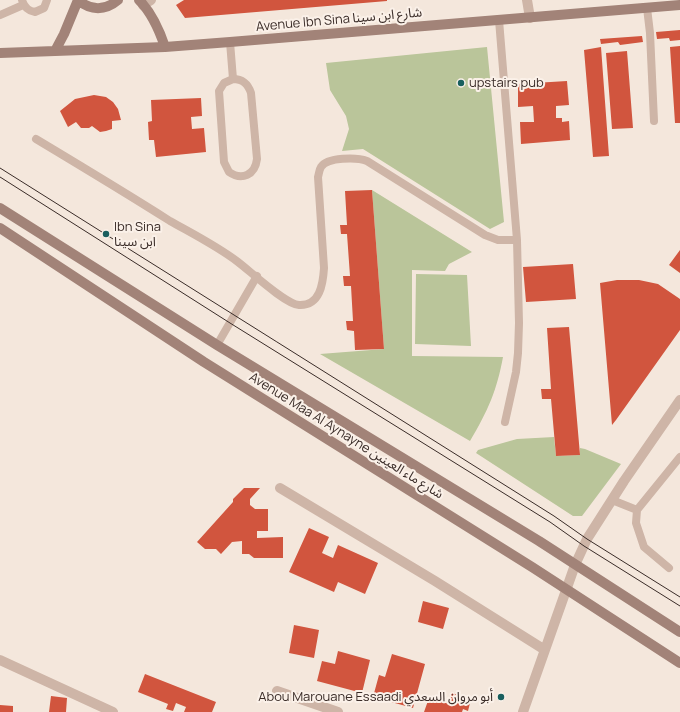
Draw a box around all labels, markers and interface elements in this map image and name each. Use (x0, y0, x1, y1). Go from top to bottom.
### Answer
street label: Avenue Ibn Sina شارع ابن سينا (255, 5, 423, 35)
place label: upstairs pub (469, 75, 544, 91)
marker: upstairs pub (456, 78, 466, 88)
place label: Ibn Sina ابن سينا (114, 219, 161, 250)
marker: Ibn Sina ابن سينا (101, 229, 111, 239)
street label: Avenue Maa Al Aynayne شارع ماء العينين (246, 369, 446, 503)
place label: Abou Marouane Essaadi أبو مروان السعدي (258, 689, 493, 705)
marker: Abou Marouane Essaadi أبو مروان السعدي (496, 692, 506, 702)

